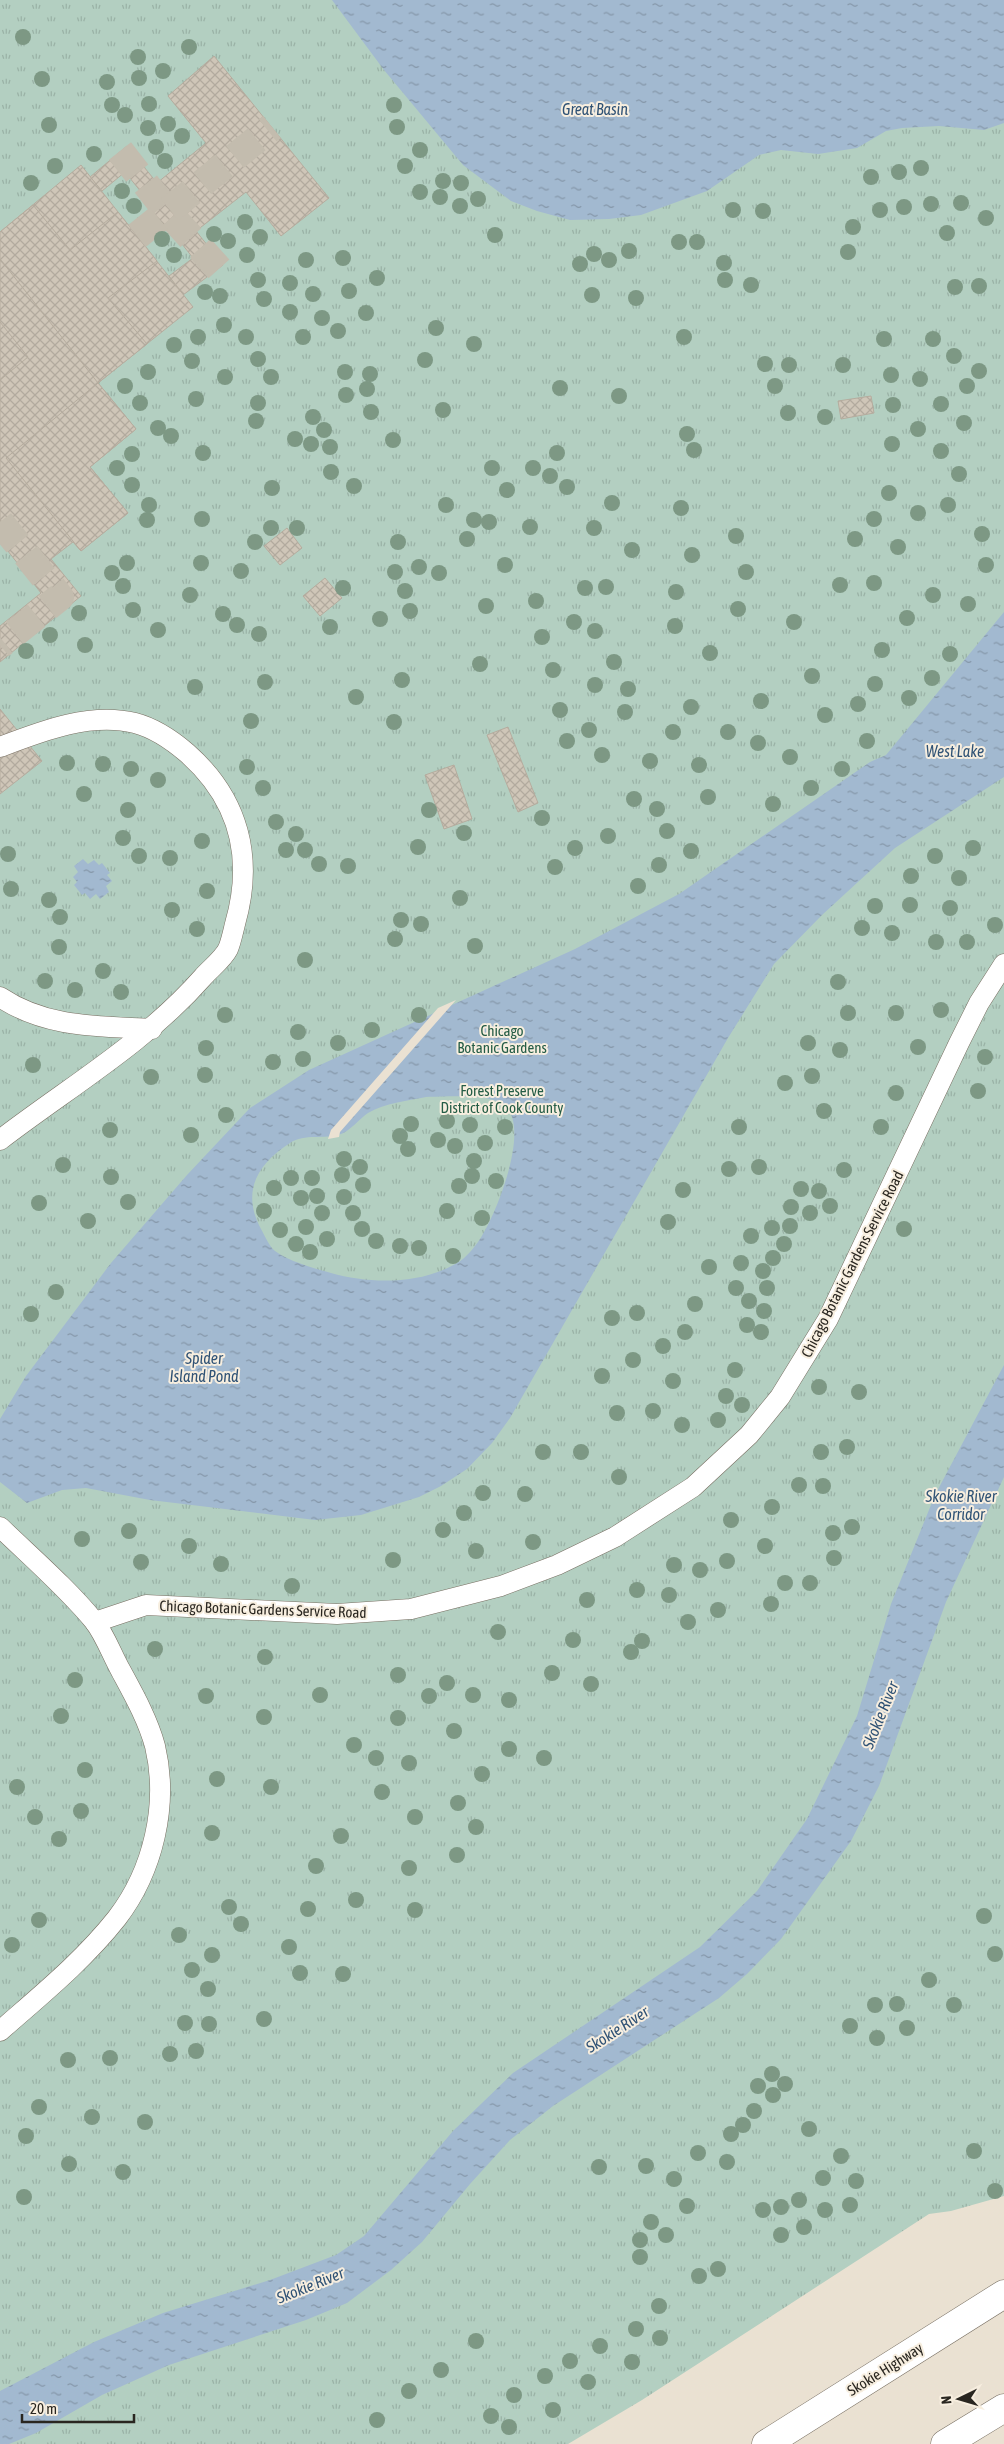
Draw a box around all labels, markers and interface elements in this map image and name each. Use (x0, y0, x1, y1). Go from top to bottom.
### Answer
water label: Great Basin (562, 100, 628, 118)
water label: West Lake (926, 742, 984, 760)
park label: Chicago Botanic Gardens (457, 1022, 547, 1056)
park label: Forest Preserve District of Cook County (441, 1082, 563, 1116)
street label: Chicago Botanic Gardens Service Road (797, 1168, 907, 1360)
water label: Spider Island Pond (169, 1349, 239, 1385)
water label: Skokie River Corridor (925, 1487, 998, 1523)
street label: Chicago Botanic Gardens Service Road (159, 1597, 367, 1621)
water label: Skokie River (858, 1678, 902, 1752)
water label: Skokie River (582, 2001, 653, 2056)
water label: Skokie River (273, 2263, 347, 2307)
street label: Skokie Highway (844, 2339, 926, 2399)
north arrow (934, 2374, 984, 2424)
scale bar (22, 2392, 135, 2424)
text: N (938, 2395, 954, 2405)
text: 20 m (30, 2400, 57, 2417)

